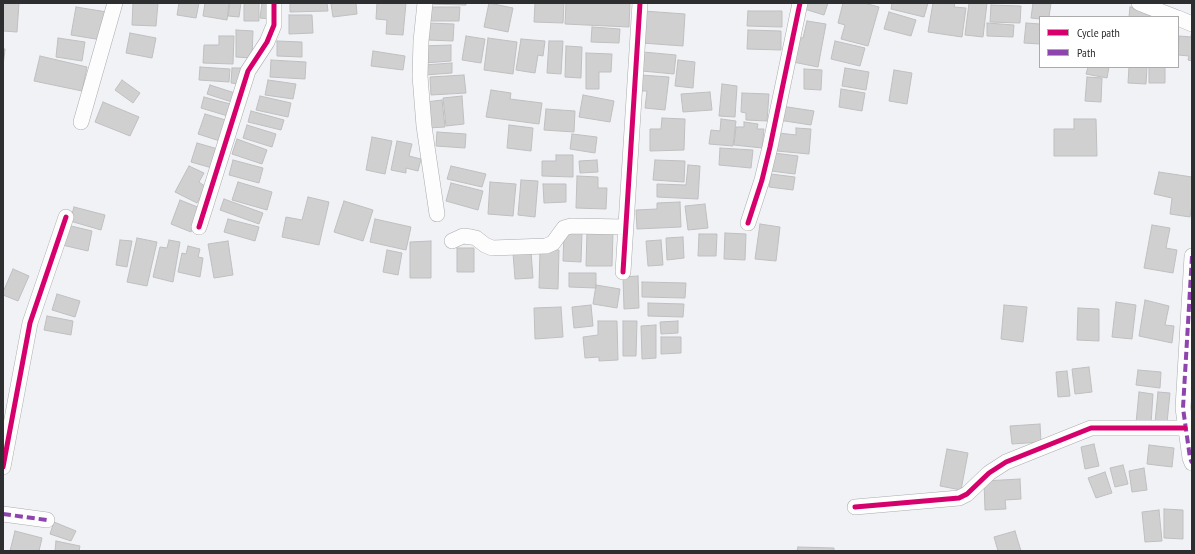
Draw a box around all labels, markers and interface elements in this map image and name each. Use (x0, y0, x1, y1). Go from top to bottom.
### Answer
legend (1039, 16, 1179, 68)
text: Cycle path (1077, 25, 1120, 40)
text: Path (1077, 45, 1095, 60)

